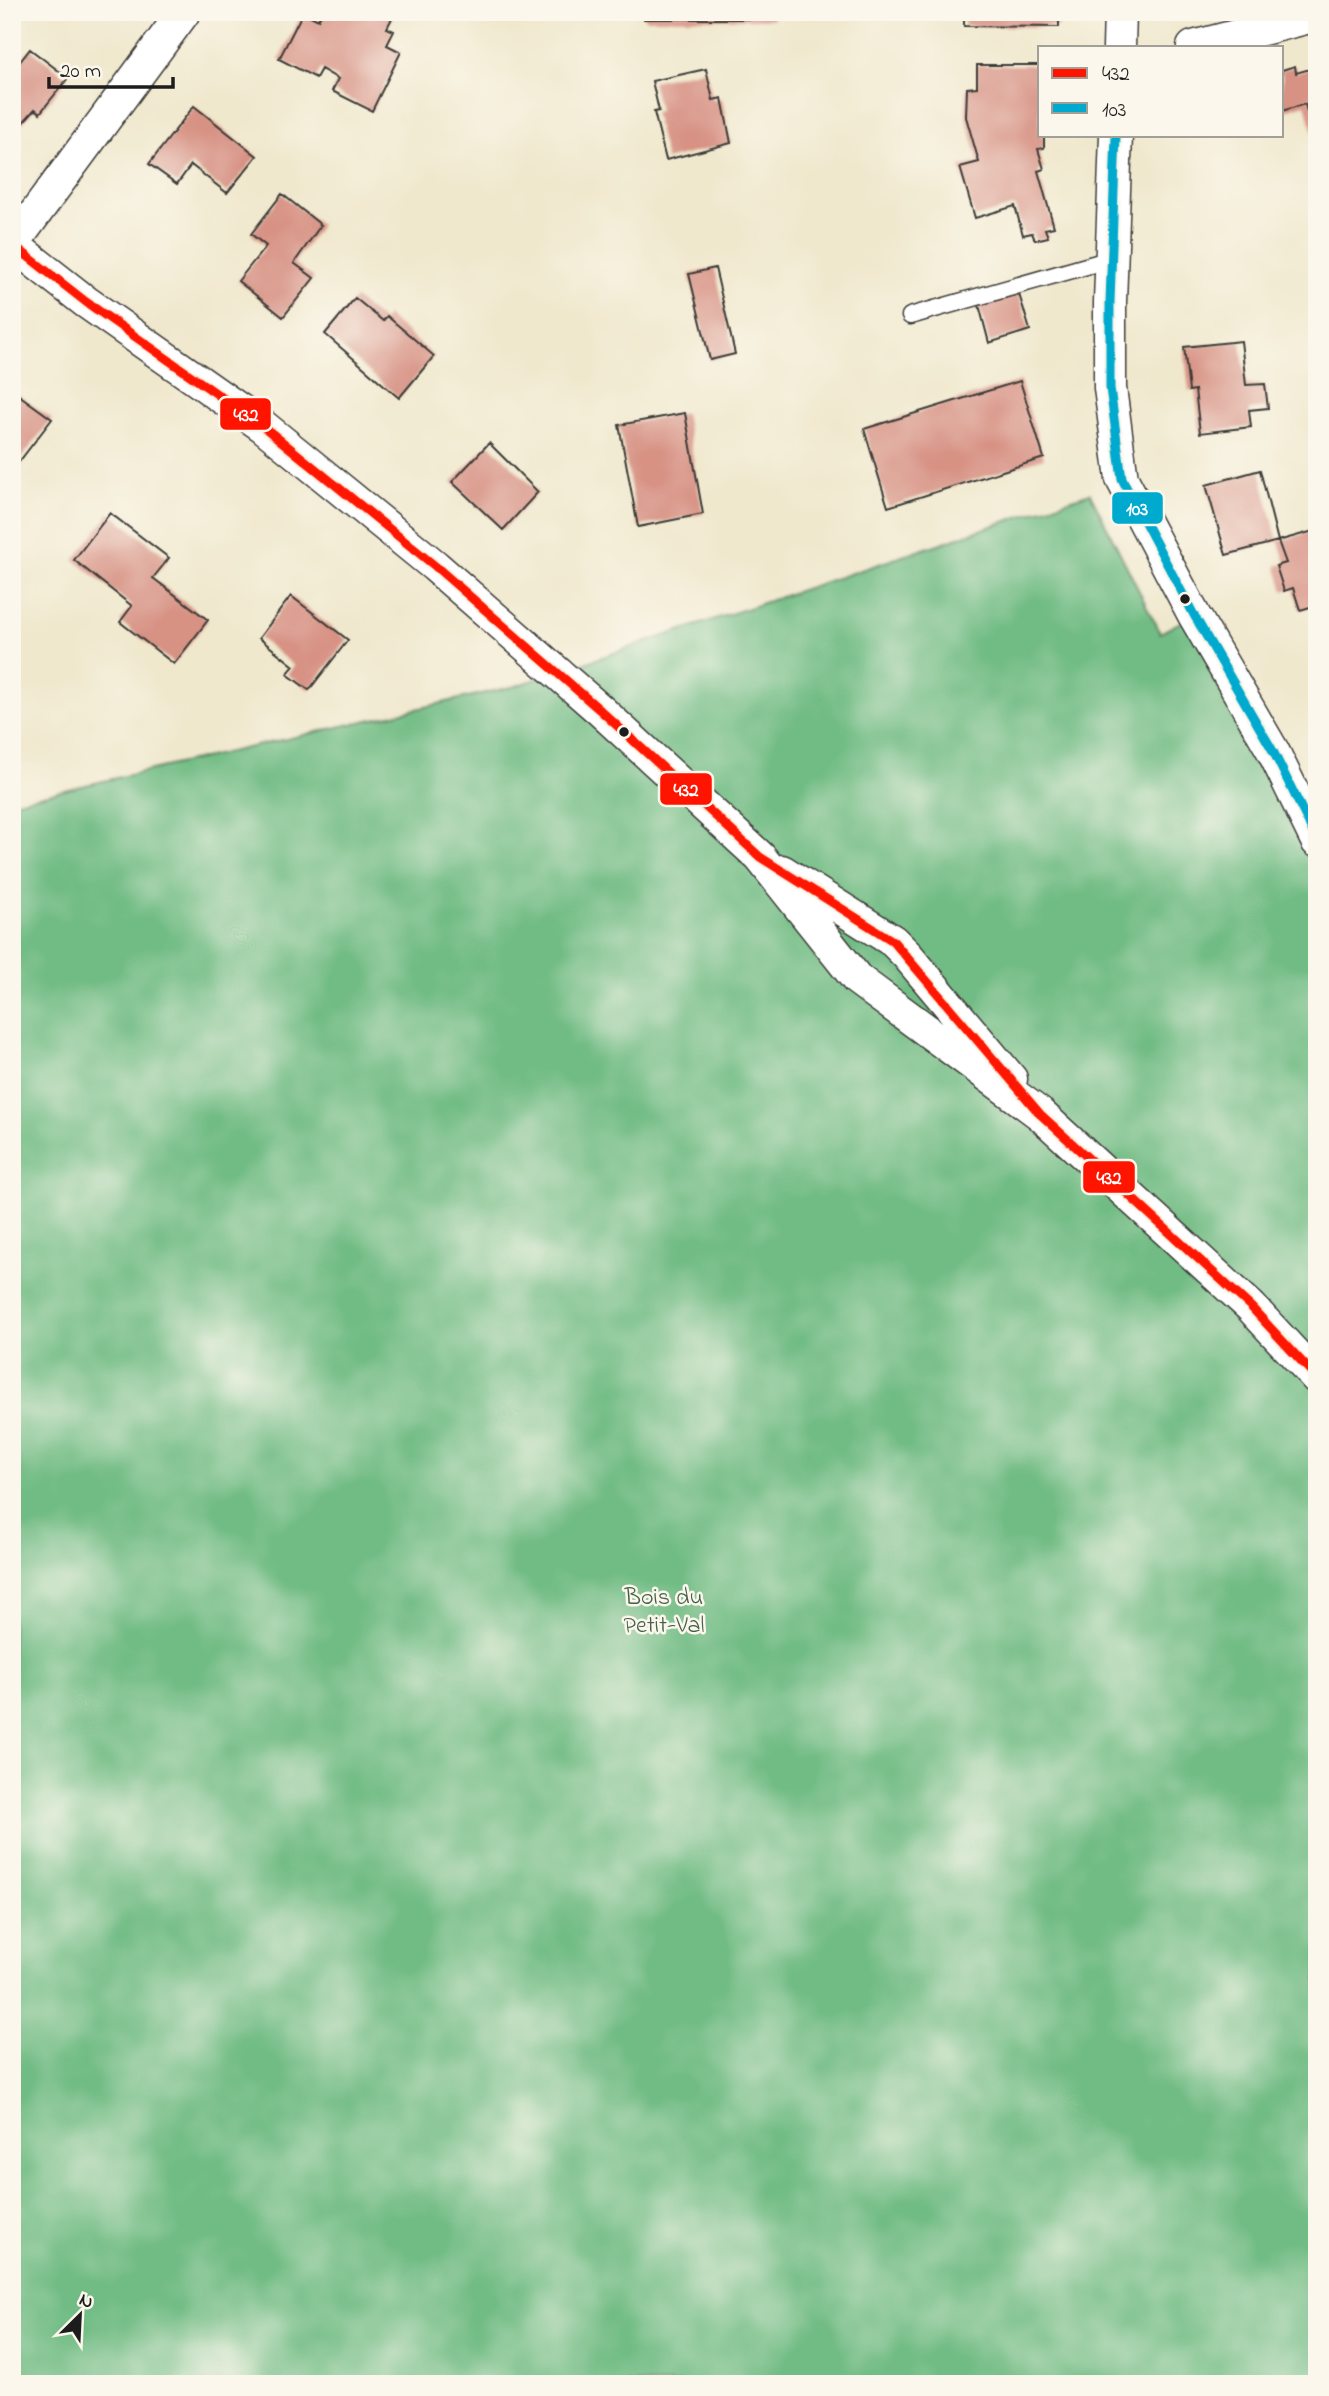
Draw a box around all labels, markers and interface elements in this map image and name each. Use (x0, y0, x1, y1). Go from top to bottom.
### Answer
scale bar (49, 46, 173, 90)
legend (1038, 46, 1284, 136)
text: 20 m (60, 57, 101, 87)
text: 432 (1102, 60, 1130, 90)
text: 103 (1102, 96, 1126, 126)
line badge: 432 (219, 397, 272, 431)
text: 432 (233, 403, 259, 430)
line badge: 103 (1111, 491, 1164, 525)
text: 103 (1126, 497, 1148, 524)
unlabelled marker (1178, 592, 1192, 606)
unlabelled marker (617, 725, 631, 739)
line badge: 432 (659, 772, 713, 806)
text: 432 (673, 778, 699, 805)
line badge: 432 (1082, 1160, 1136, 1194)
text: 432 (1096, 1166, 1122, 1193)
park label: Bois du Petit-Val (624, 1581, 704, 1644)
north arrow (46, 2280, 116, 2350)
text: N (75, 2287, 97, 2317)

